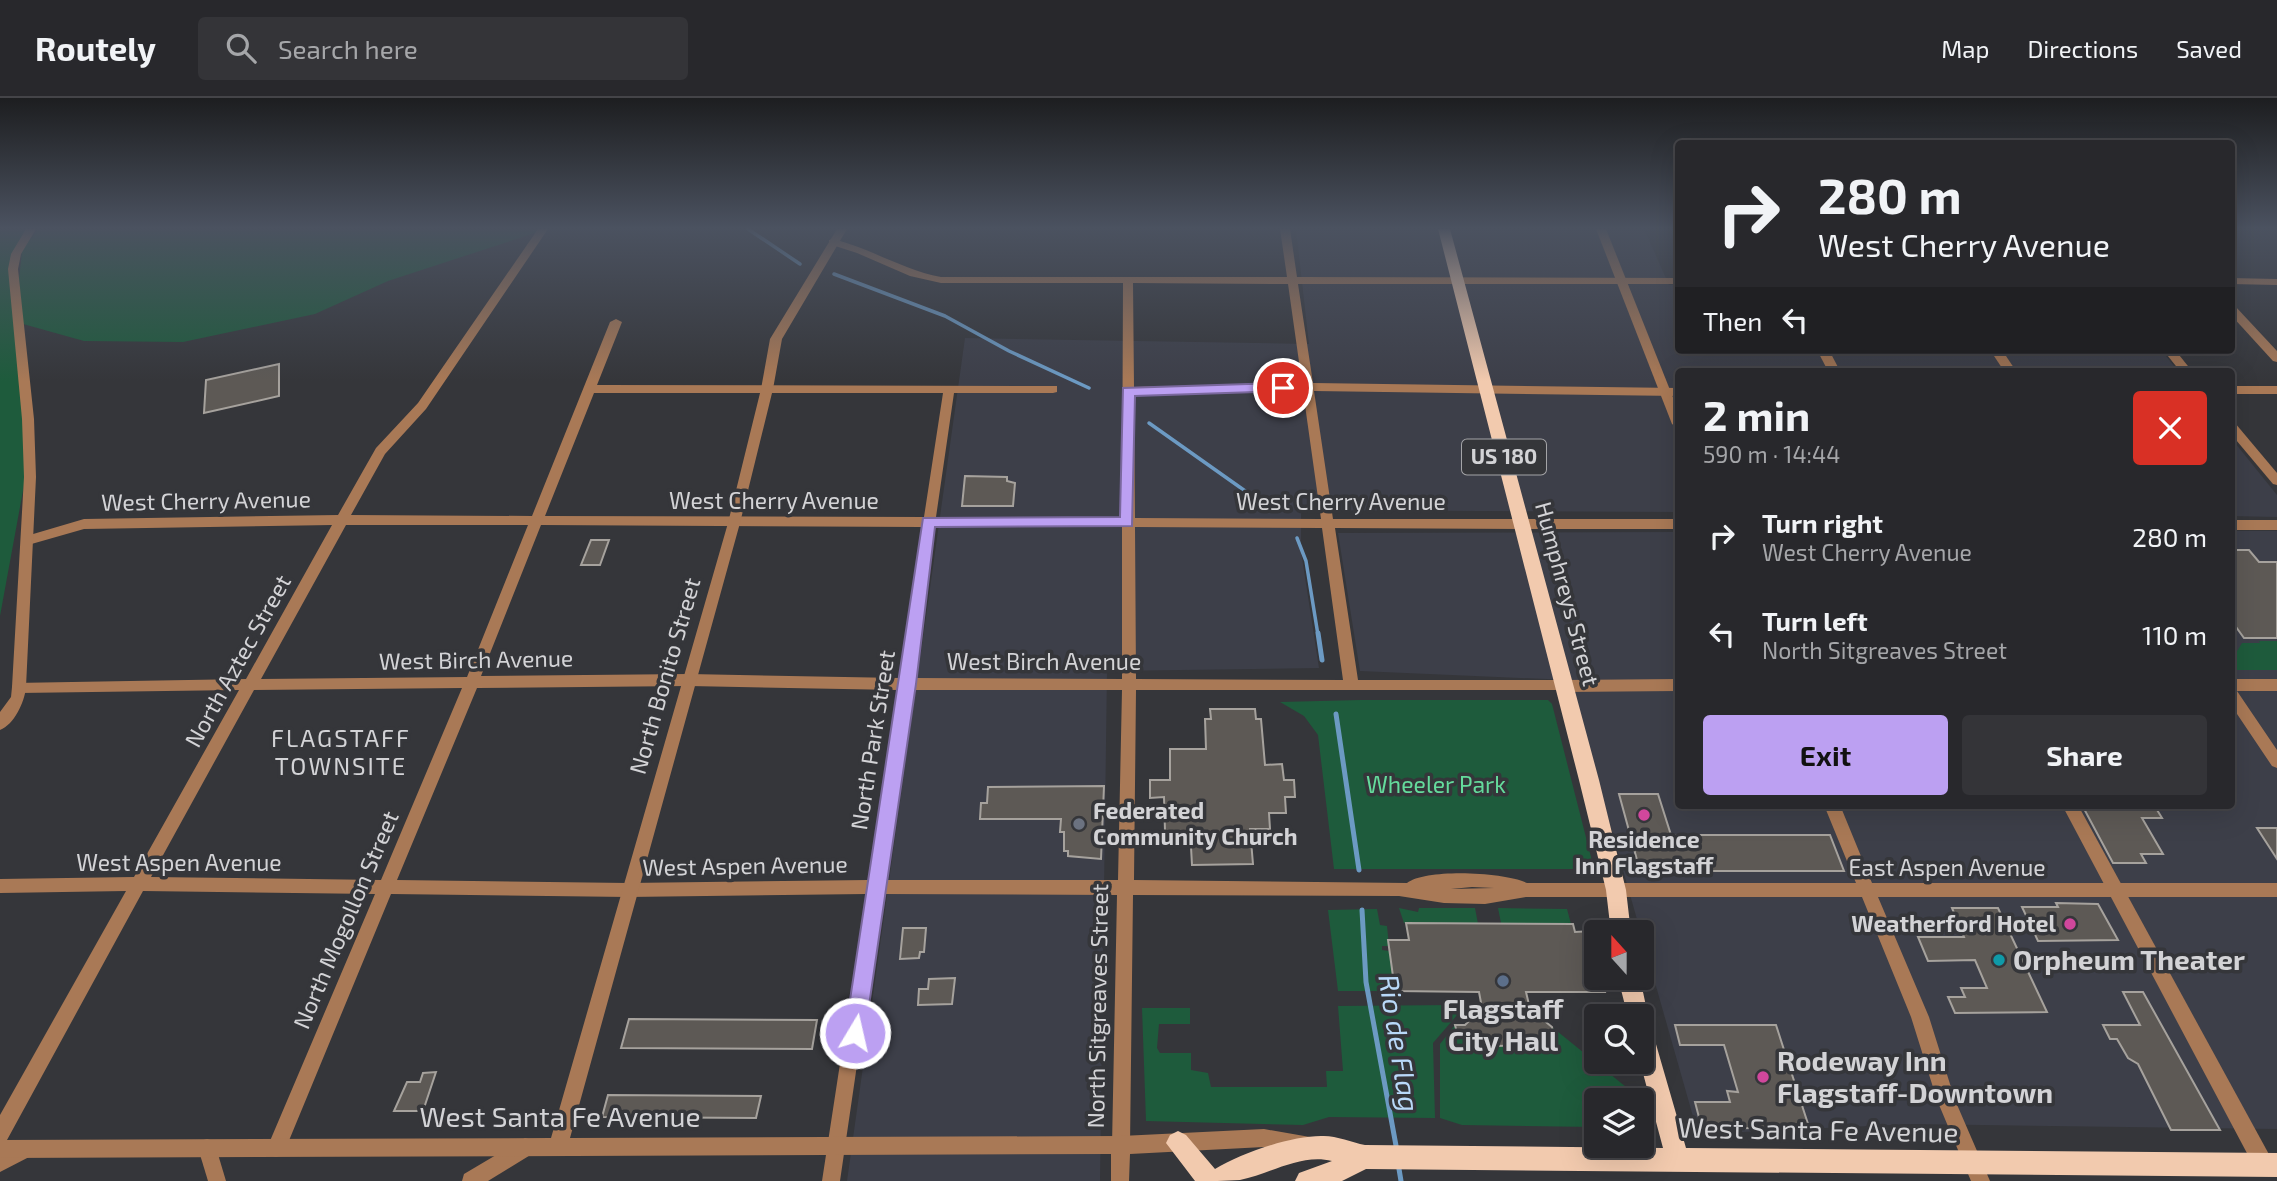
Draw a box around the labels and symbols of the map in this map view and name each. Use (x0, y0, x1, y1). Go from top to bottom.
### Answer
pin (1253, 358, 1313, 418)
road number: US 180 (1462, 440, 1546, 474)
street label: West Cherry Avenue (101, 484, 311, 516)
street label: West Cherry Avenue (669, 486, 879, 514)
street label: West Cherry Avenue (1236, 487, 1446, 515)
street label: Humphreys Street (1530, 499, 1606, 689)
street label: North Aztec Street (178, 569, 296, 752)
street label: North Bonito Street (623, 574, 706, 777)
street label: West Birch Avenue (379, 643, 573, 675)
street label: West Birch Avenue (947, 647, 1141, 675)
street label: North Park Street (844, 648, 900, 832)
district label: FLAGSTAFF TOWNSITE (271, 723, 411, 780)
park label: Wheeler Park (1366, 770, 1506, 798)
place label: Federated Community Church (1093, 796, 1297, 850)
street label: North Mogollon Street (286, 806, 404, 1033)
marker: Residence Inn Flagstaff (1636, 807, 1652, 823)
marker: Federated Community Church (1071, 816, 1087, 832)
place label: Residence Inn Flagstaff (1575, 825, 1714, 879)
street label: West Aspen Avenue (76, 848, 282, 876)
street label: West Aspen Avenue (642, 849, 848, 881)
street label: East Aspen Avenue (1848, 853, 2046, 881)
street label: North Sitgreaves Street (1081, 883, 1113, 1129)
place label: Weatherford Hotel (1851, 909, 2056, 937)
marker: Weatherford Hotel (2062, 916, 2078, 932)
north arrow (1584, 920, 1654, 990)
place label: Orpheum Theater (2013, 942, 2245, 976)
marker: Orpheum Theater (1991, 952, 2007, 968)
water label: Rio de Flag (1372, 972, 1428, 1114)
marker: Flagstaff City Hall (1495, 973, 1511, 989)
place label: Flagstaff City Hall (1443, 991, 1564, 1057)
position arrow (818, 996, 892, 1070)
place label: Rodeway Inn Flagstaff-Downtown (1777, 1043, 2053, 1109)
marker: Rodeway Inn Flagstaff-Downtown (1755, 1069, 1771, 1085)
street label: West Santa Fe Avenue (420, 1099, 700, 1133)
street label: West Santa Fe Avenue (1677, 1110, 1959, 1148)

